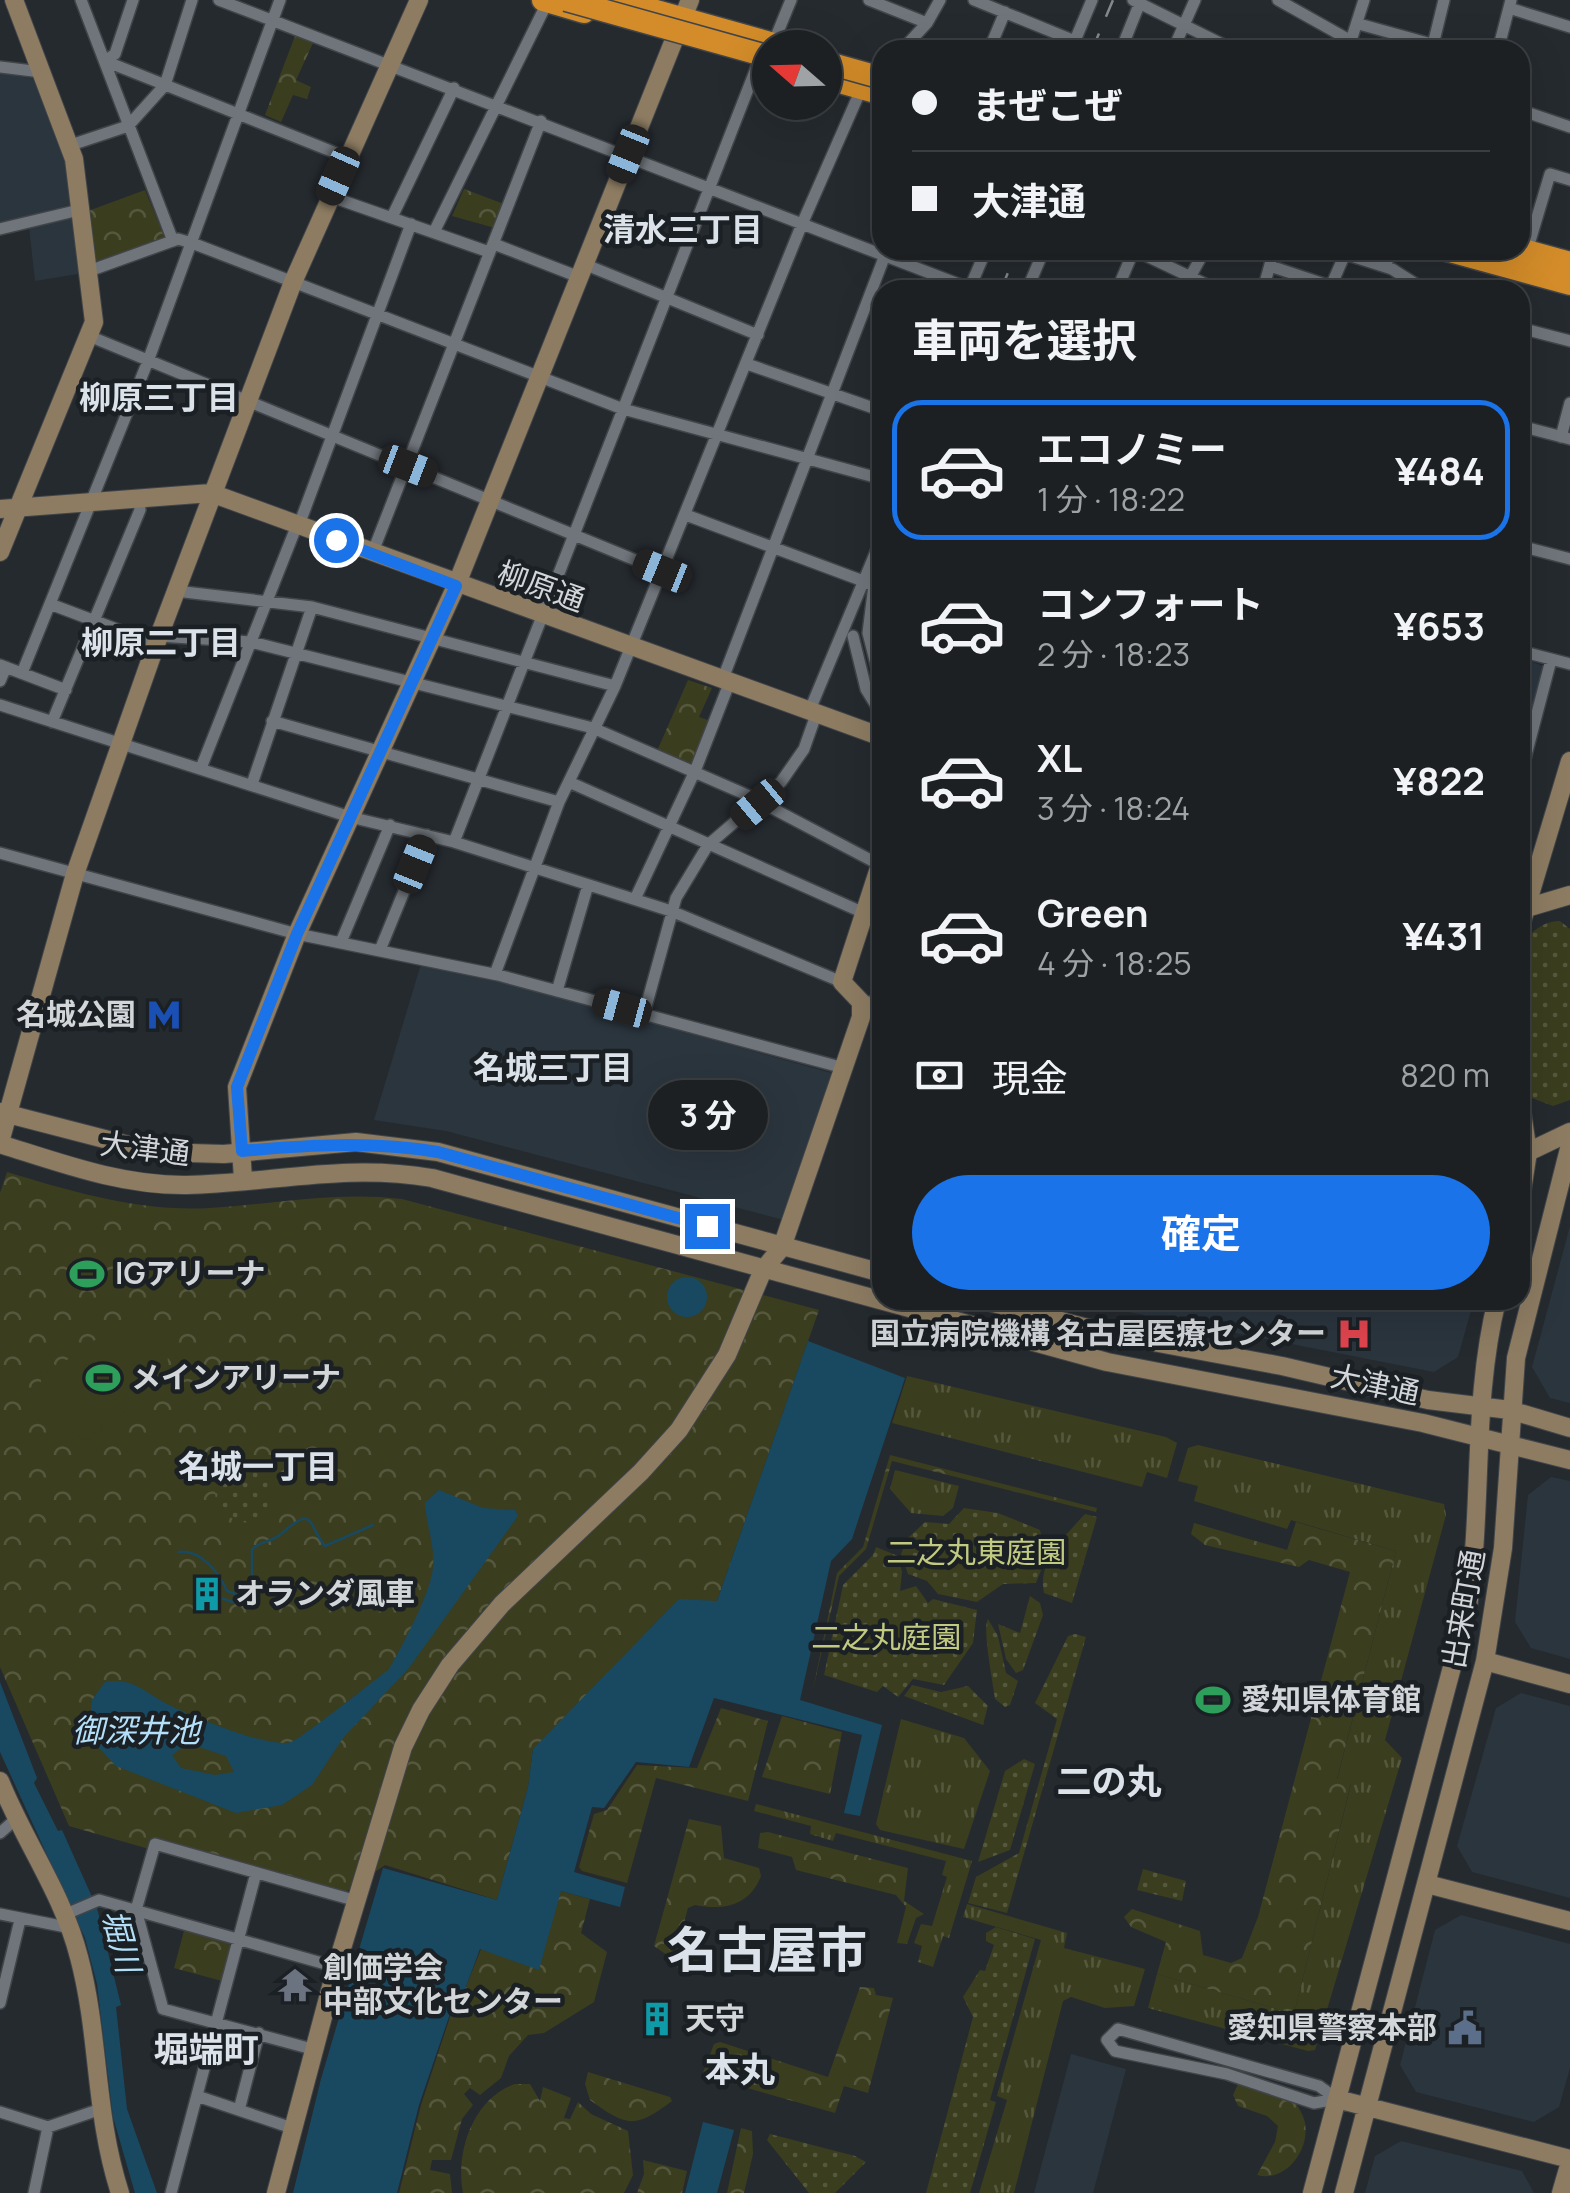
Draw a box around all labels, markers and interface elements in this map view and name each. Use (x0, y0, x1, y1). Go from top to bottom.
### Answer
north arrow (752, 30, 842, 120)
map controls (752, 30, 842, 120)
text: まぜこぜ (972, 78, 1123, 130)
car (603, 121, 653, 187)
car (312, 142, 364, 210)
text: 大津通 (972, 174, 1086, 226)
district label: 清水三丁目 (603, 207, 763, 251)
text: 車両を選択 (912, 309, 1137, 371)
district label: 柳原三丁目 (79, 375, 239, 419)
text: エコノミー (1037, 422, 1227, 474)
icon: car (917, 425, 1007, 515)
car (375, 441, 441, 491)
text: ¥484 (1395, 444, 1485, 496)
text: 1 分 · 18:22 (1037, 477, 1185, 521)
route start (314, 518, 359, 563)
car (629, 546, 695, 596)
street label: 柳原通 (492, 551, 591, 620)
text: コンフォート (1037, 577, 1264, 629)
icon: car (917, 580, 1007, 670)
text: ¥653 (1394, 599, 1485, 651)
district label: 柳原二丁目 (81, 620, 241, 664)
text: 2 分 · 18:23 (1037, 632, 1190, 676)
text: XL (1037, 731, 1082, 783)
icon: car (917, 735, 1007, 825)
text: ¥822 (1393, 754, 1485, 806)
car (725, 773, 791, 835)
text: 3 分 · 18:24 (1037, 786, 1190, 830)
car (390, 831, 440, 897)
text: Green (1037, 886, 1149, 938)
icon: car (917, 890, 1007, 980)
text: ¥431 (1403, 909, 1485, 961)
text: 4 分 · 18:25 (1037, 941, 1192, 985)
car (589, 986, 655, 1030)
place label: 名城公園 (16, 993, 136, 1034)
metro station icon: 名城公園 (145, 996, 183, 1034)
district label: 名城三丁目 (473, 1045, 633, 1089)
icon: cash (912, 1048, 967, 1103)
text: 現金 (992, 1051, 1068, 1103)
text: 820 m (1400, 1053, 1490, 1097)
callout: 3 分 (647, 1081, 767, 1151)
text: 3 分 (679, 1093, 737, 1137)
street label: 大津通 (98, 1122, 192, 1173)
button: 確定 (912, 1175, 1490, 1290)
route end (685, 1204, 730, 1249)
place label: IGアリーナ (115, 1252, 265, 1293)
sports icon: IGアリーナ (68, 1255, 106, 1293)
place label: 国立病院機構 名古屋医療センター (870, 1312, 1326, 1353)
hospital icon: 国立病院機構 名古屋医療センター (1335, 1315, 1373, 1353)
street label: 大津通 (1327, 1354, 1424, 1413)
place label: メインアリーナ (131, 1356, 341, 1397)
sports icon: メインアリーナ (84, 1359, 122, 1397)
district label: 名城一丁目 (178, 1444, 338, 1488)
park label: 二之丸東庭園 (886, 1531, 1066, 1572)
street label: 出来町通 (1432, 1546, 1493, 1671)
place label: オランダ風車 (235, 1572, 415, 1613)
building icon: オランダ風車 (188, 1575, 226, 1613)
park label: 二之丸庭園 (811, 1616, 961, 1657)
place label: 愛知県体育館 (1241, 1678, 1421, 1719)
sports icon: 愛知県体育館 (1194, 1681, 1232, 1719)
water label: 御深井池 (72, 1708, 203, 1752)
district label: 二の丸 (1056, 1757, 1162, 1805)
water label: 堀川 (92, 1904, 152, 1980)
district label: 名古屋市 (667, 1915, 867, 1983)
place label: 創価学会 中部文化センター (323, 1946, 563, 2021)
temple icon: 創価学会 中部文化センター (276, 1966, 314, 2004)
place label: 天守 (685, 1997, 745, 2038)
building icon: 天守 (638, 2000, 676, 2038)
place label: 愛知県警察本部 (1227, 2006, 1437, 2047)
public building icon: 愛知県警察本部 (1446, 2009, 1484, 2047)
district label: 堀端町 (153, 2025, 259, 2073)
district label: 本丸 (705, 2045, 775, 2093)

